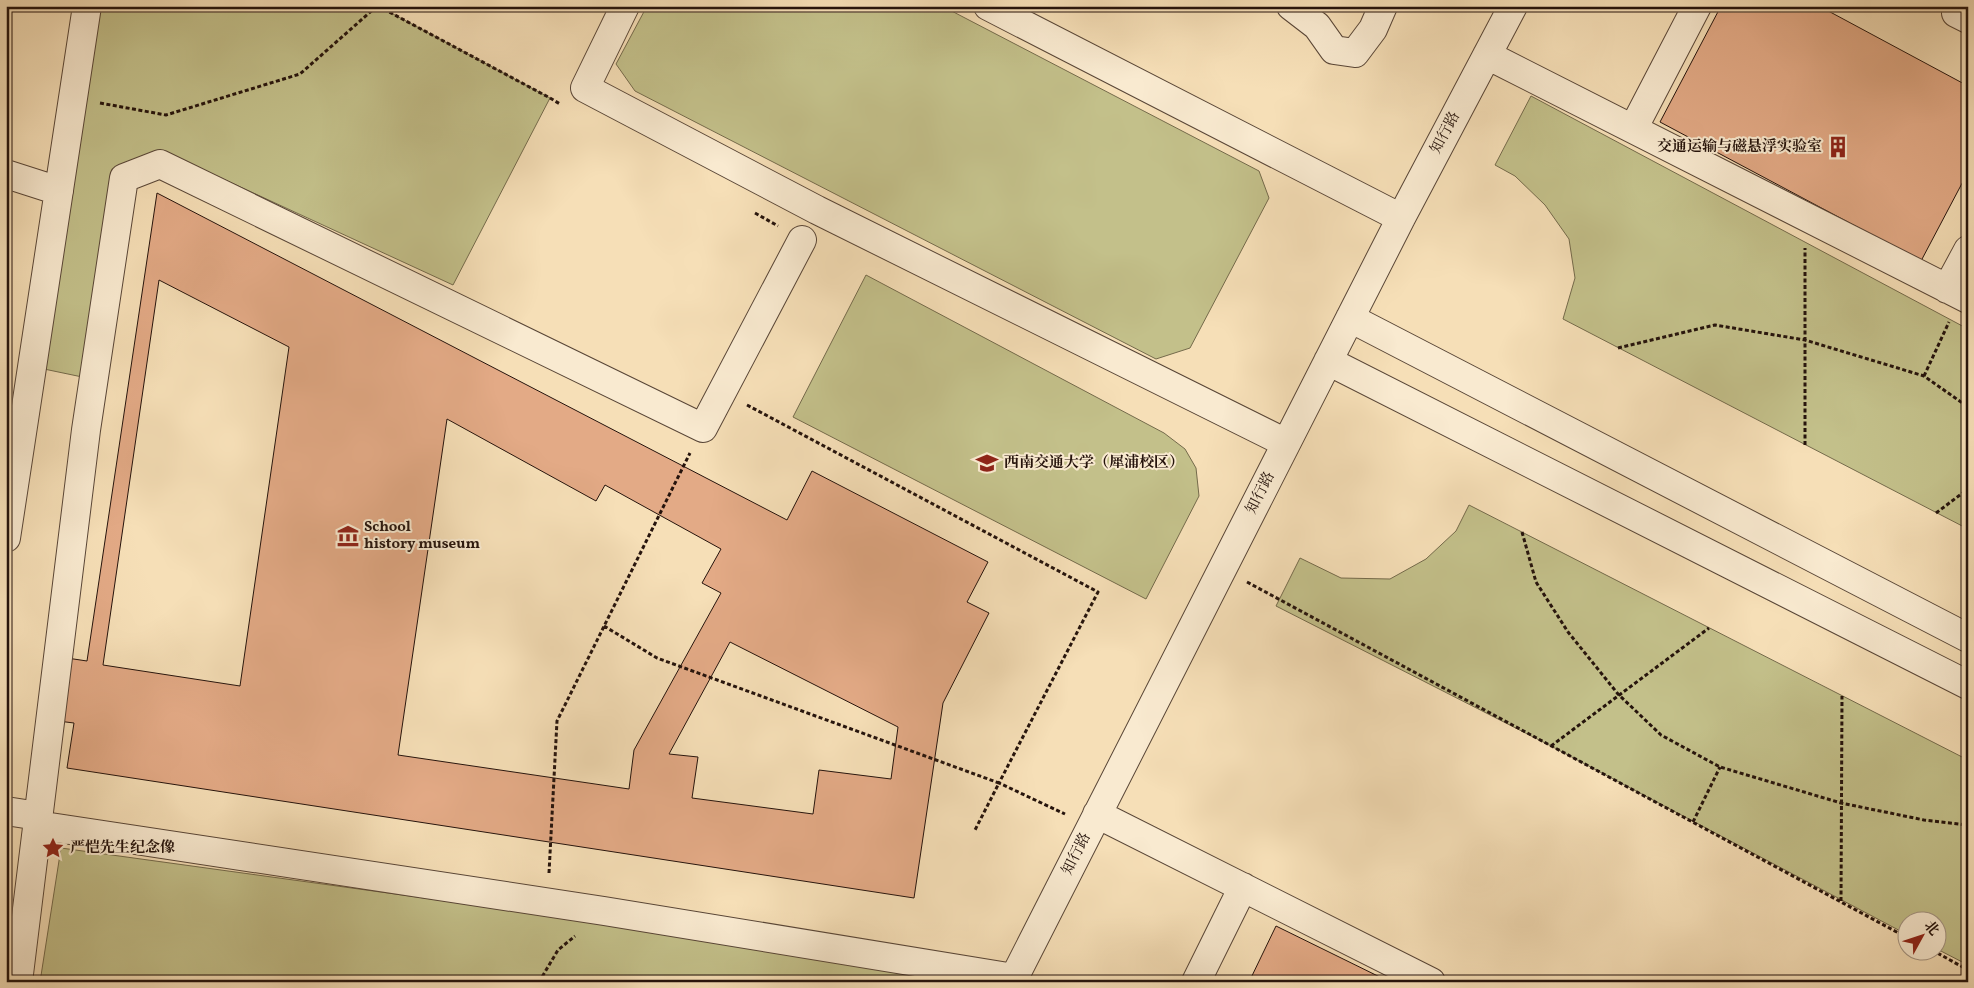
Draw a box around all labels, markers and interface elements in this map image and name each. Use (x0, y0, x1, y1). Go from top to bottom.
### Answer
street label: 知行路 (1426, 108, 1466, 158)
building icon: 交通运输与磁悬浮实验室 (1825, 134, 1851, 160)
place label: 交通运输与磁悬浮实验室 (1657, 137, 1822, 158)
school or university icon: 西南交通大学（犀浦校区） (974, 450, 1000, 476)
place label: 西南交通大学（犀浦校区） (1004, 453, 1184, 474)
street label: 知行路 (1241, 468, 1281, 518)
place label: School history museum (364, 517, 480, 555)
museum icon: School history museum (335, 523, 361, 549)
street label: 知行路 (1057, 829, 1097, 879)
place icon: 严恺先生纪念像 (40, 835, 66, 861)
place label: 严恺先生纪念像 (70, 838, 175, 859)
north arrow (1896, 910, 1946, 960)
text: 北 (1919, 917, 1943, 940)

